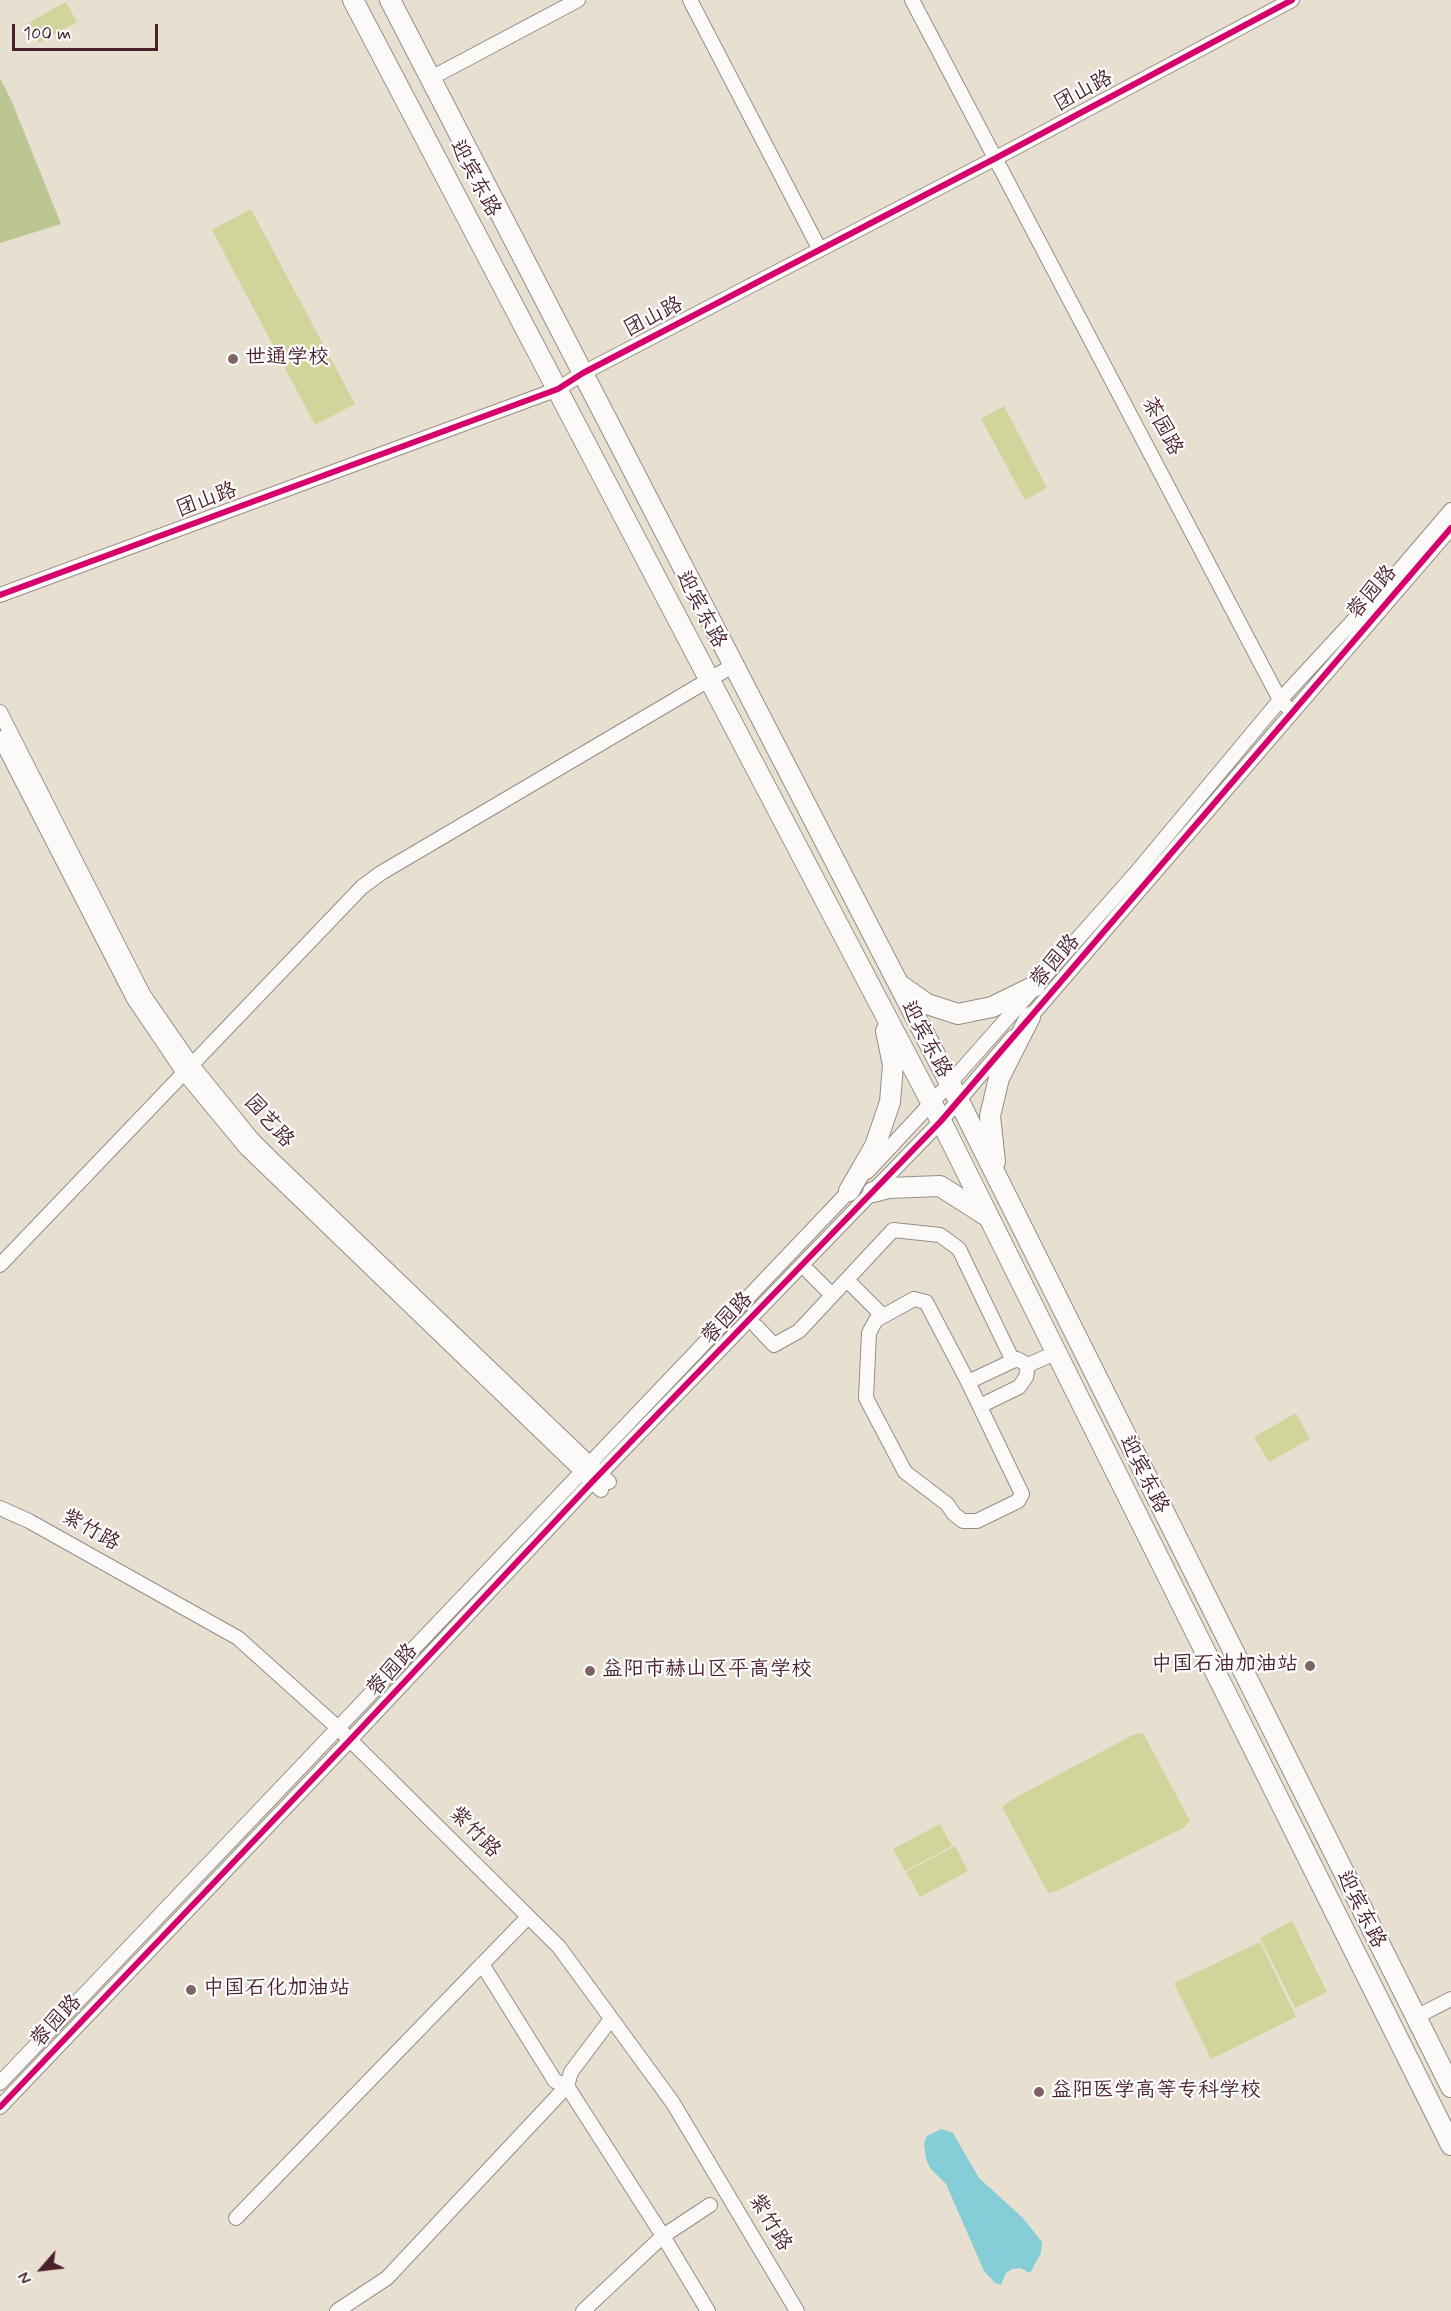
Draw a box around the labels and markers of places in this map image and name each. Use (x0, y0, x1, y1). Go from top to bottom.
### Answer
place label: 世通学校 (245, 346, 329, 372)
marker: 世通学校 (226, 352, 240, 366)
place label: 中国石油加油站 (1151, 1653, 1298, 1679)
place label: 益阳市赫山区平高学校 (602, 1658, 812, 1684)
marker: 中国石油加油站 (1303, 1659, 1317, 1673)
marker: 益阳市赫山区平高学校 (583, 1664, 597, 1678)
place label: 中国石化加油站 (203, 1977, 350, 2003)
marker: 中国石化加油站 (184, 1983, 198, 1997)
place label: 益阳医学高等专科学校 (1051, 2079, 1261, 2105)
marker: 益阳医学高等专科学校 (1032, 2085, 1046, 2099)

